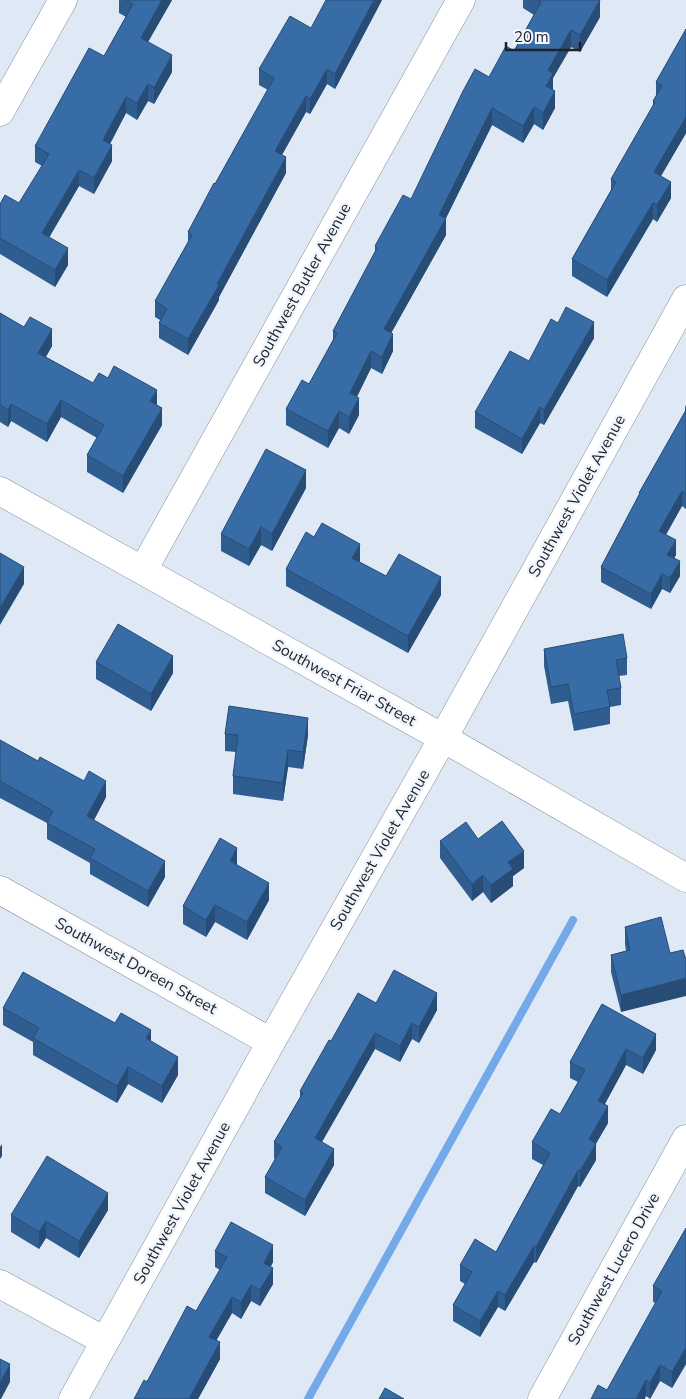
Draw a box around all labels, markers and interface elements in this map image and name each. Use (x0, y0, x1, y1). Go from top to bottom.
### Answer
scale bar (506, 20, 580, 52)
text: 20 m (514, 27, 549, 47)
street label: Southwest Butler Avenue (248, 199, 356, 371)
street label: Southwest Violet Avenue (523, 411, 631, 581)
street label: Southwest Friar Street (268, 634, 420, 732)
street label: Southwest Violet Avenue (325, 765, 435, 935)
street label: Southwest Doreen Street (51, 912, 221, 1020)
street label: Southwest Violet Avenue (128, 1118, 236, 1288)
street label: Southwest Lucero Drive (563, 1189, 665, 1349)

